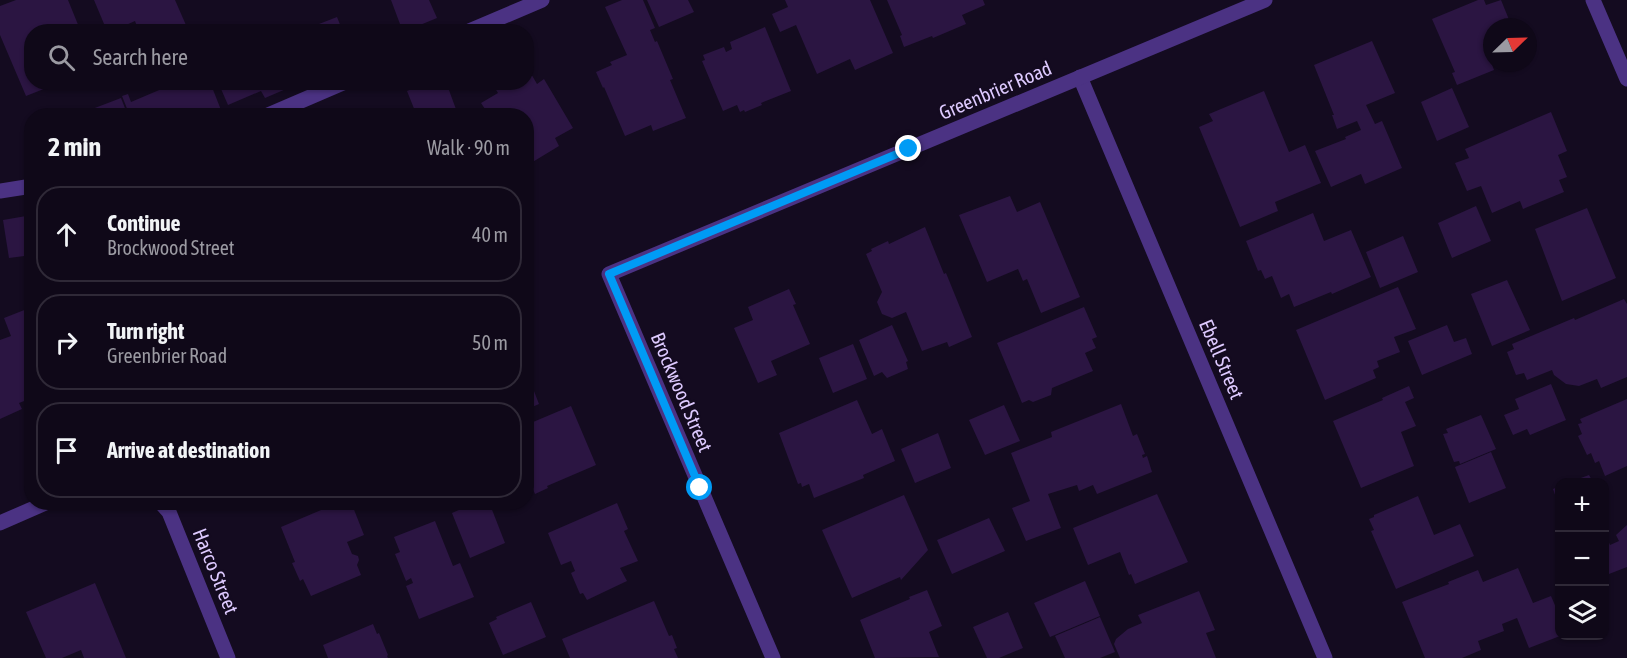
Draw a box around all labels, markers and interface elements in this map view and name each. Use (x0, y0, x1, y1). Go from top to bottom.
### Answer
north arrow (1483, 18, 1537, 72)
search box (24, 24, 534, 90)
icon: search (45, 41, 78, 74)
text: Search here (93, 44, 188, 70)
street label: Greenbrier Road (935, 56, 1055, 124)
text: 2 min (48, 132, 101, 162)
route end (895, 135, 921, 161)
text: Walk · 90 m (427, 136, 510, 159)
text: Continue (107, 210, 181, 236)
icon: ahead (50, 218, 83, 251)
text: 40 m (472, 223, 508, 246)
text: Brockwood Street (107, 236, 235, 259)
street label: Ebell Street (1195, 316, 1249, 403)
text: Turn right (107, 318, 184, 344)
icon: right (50, 326, 83, 359)
street label: Brockwood Street (646, 329, 718, 455)
text: 50 m (472, 331, 508, 354)
text: Greenbrier Road (107, 344, 227, 367)
icon: arrive (50, 434, 83, 467)
text: Arrive at destination (107, 437, 270, 463)
route start (686, 474, 712, 500)
map controls (1555, 478, 1609, 640)
button: + (1555, 478, 1609, 532)
street label: Harco Street (188, 525, 244, 617)
button: − (1555, 532, 1609, 586)
button: layers (1555, 586, 1609, 640)

